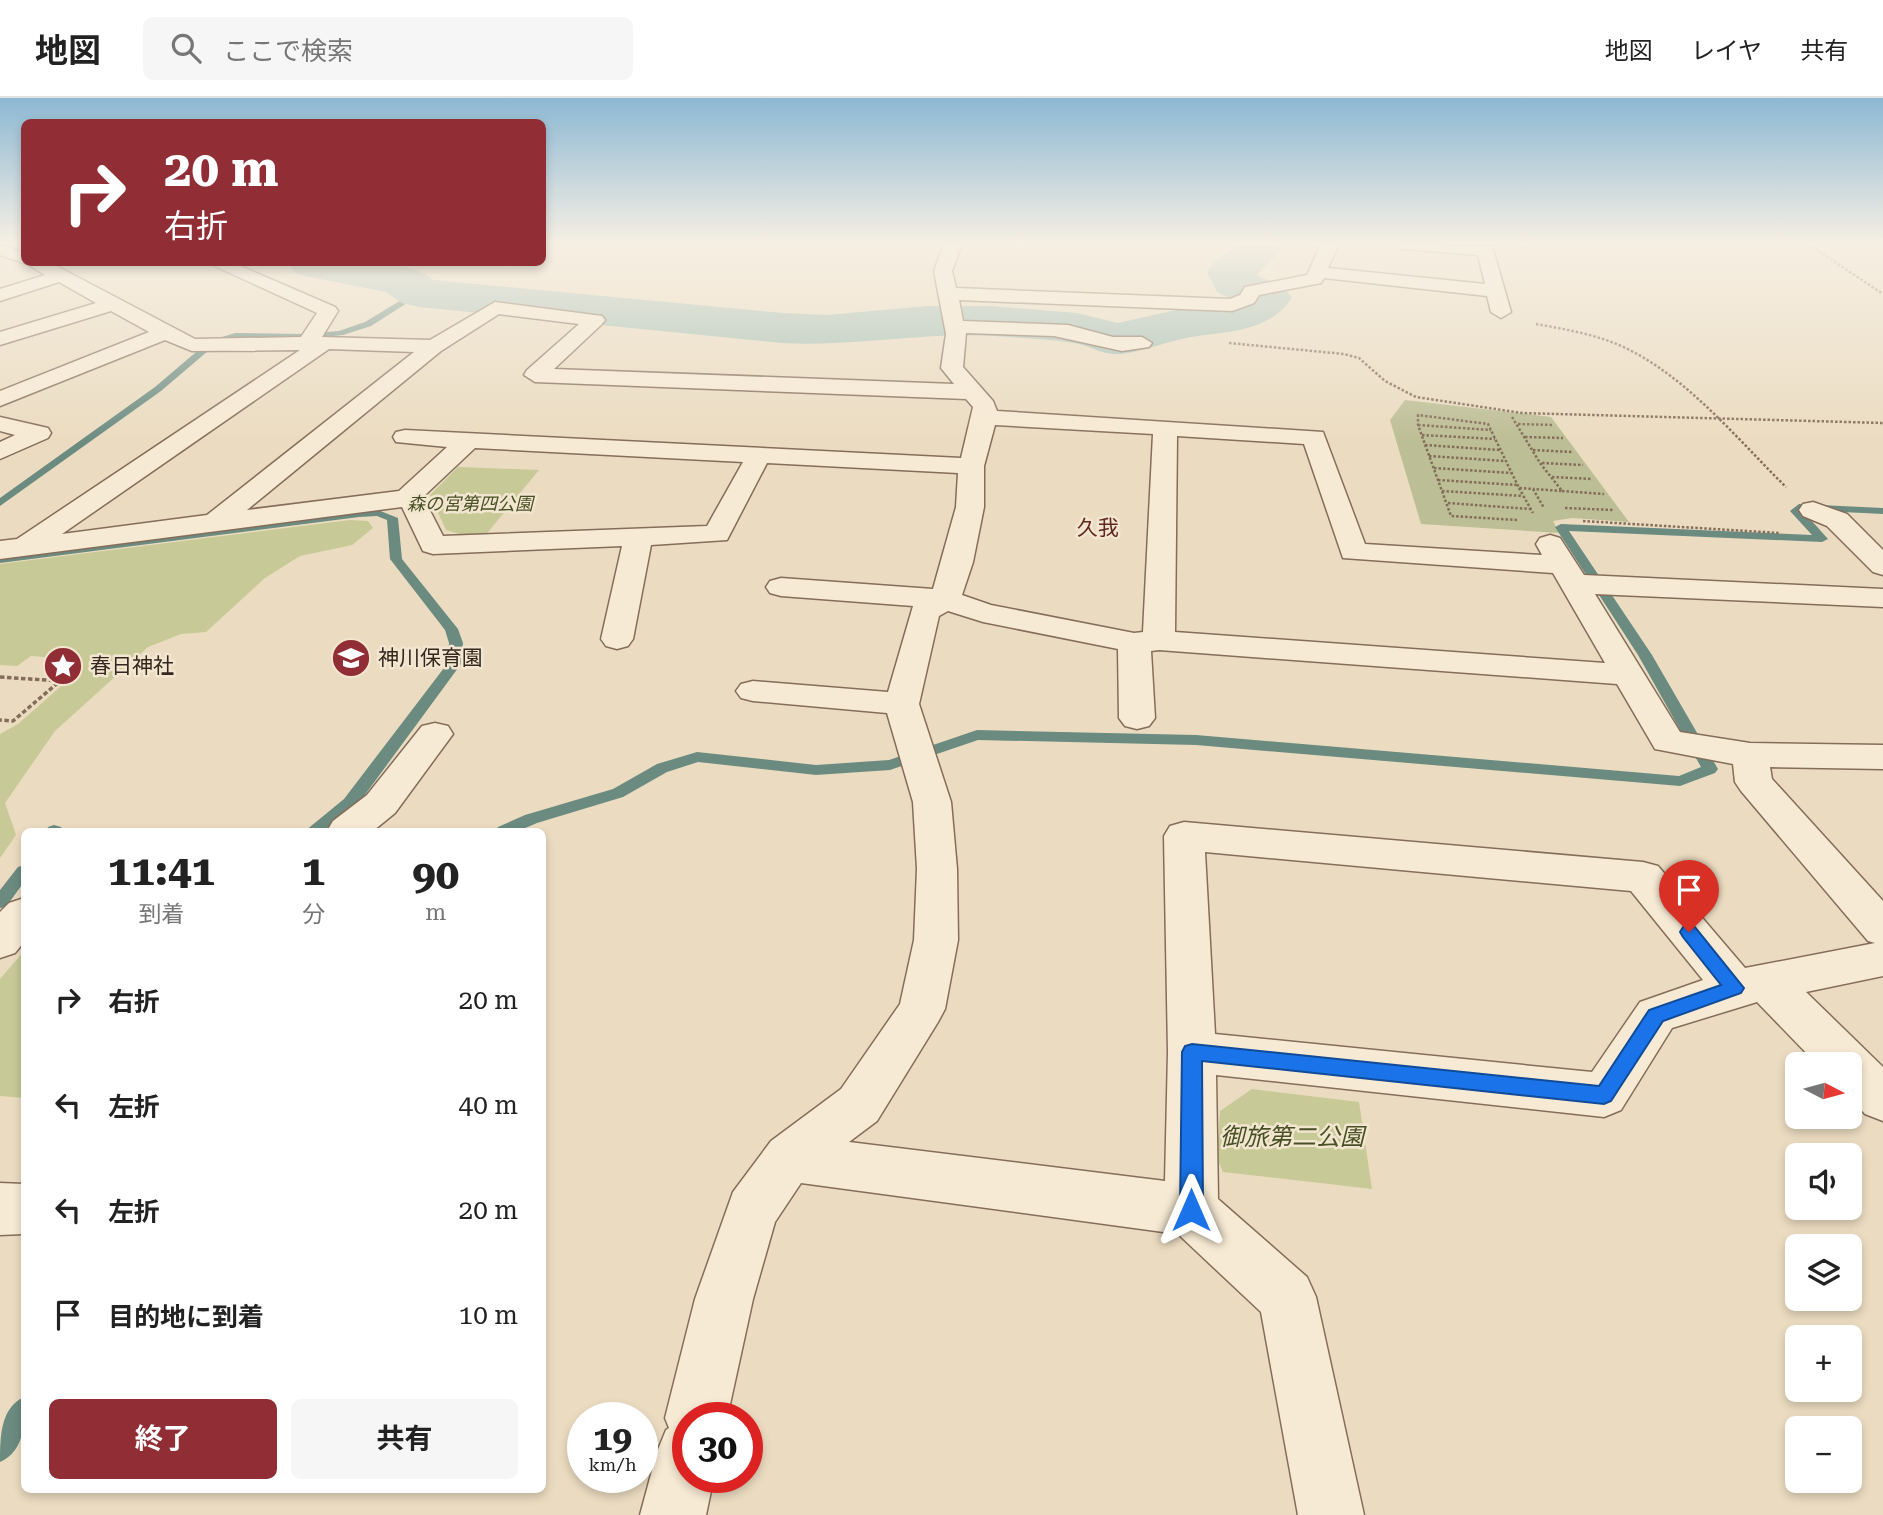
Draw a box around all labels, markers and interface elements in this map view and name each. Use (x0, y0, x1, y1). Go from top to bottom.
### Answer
search box (143, 17, 633, 80)
icon: search (167, 29, 205, 67)
text: 地図 (35, 31, 101, 70)
text: ここで検索 (223, 36, 353, 66)
text: 地図 (1605, 37, 1653, 65)
text: レイヤ (1691, 37, 1762, 65)
text: 共有 (1800, 37, 1848, 65)
text: 20 m (164, 141, 279, 198)
icon: right (49, 147, 140, 238)
text: 右折 (164, 207, 228, 245)
park label: 森の宮第四公園 (407, 493, 536, 514)
district label: 久我 (1077, 516, 1119, 540)
school or university icon: 神川保育園 (330, 637, 372, 679)
place icon: 春日神社 (42, 645, 84, 687)
place label: 神川保育園 (378, 646, 483, 670)
place label: 春日神社 (90, 654, 174, 678)
text: 11:41 (108, 846, 215, 895)
text: 1 (302, 846, 325, 895)
text: 90 (412, 850, 459, 899)
pin (1659, 860, 1719, 932)
icon: arrive (1670, 871, 1708, 909)
text: m (425, 899, 446, 926)
text: 到着 (138, 901, 184, 928)
text: 分 (302, 901, 325, 928)
icon: right (49, 981, 87, 1019)
text: 20 m (459, 985, 518, 1015)
text: 右折 (108, 987, 160, 1017)
north arrow (1785, 1052, 1862, 1129)
map controls (1785, 1052, 1862, 1493)
icon: left (49, 1086, 87, 1124)
text: 40 m (459, 1090, 518, 1120)
text: 左折 (108, 1092, 160, 1122)
park label: 御旅第二公園 (1220, 1123, 1367, 1151)
button: sound (1785, 1143, 1862, 1220)
position arrow (1154, 1173, 1228, 1247)
icon: left (49, 1191, 87, 1229)
text: 20 m (459, 1195, 518, 1225)
text: 左折 (108, 1197, 160, 1227)
button: layers (1785, 1234, 1862, 1311)
icon: arrive (49, 1296, 87, 1334)
text: 10 m (459, 1300, 518, 1330)
text: 目的地に到着 (108, 1302, 264, 1332)
button: + (1785, 1325, 1862, 1402)
button: 終了 (49, 1399, 277, 1479)
button: 共有 (291, 1399, 518, 1479)
speed limit sign: 30 (672, 1402, 763, 1493)
button: − (1785, 1416, 1862, 1493)
text: 19 (593, 1418, 632, 1459)
text: km/h (588, 1454, 637, 1475)

